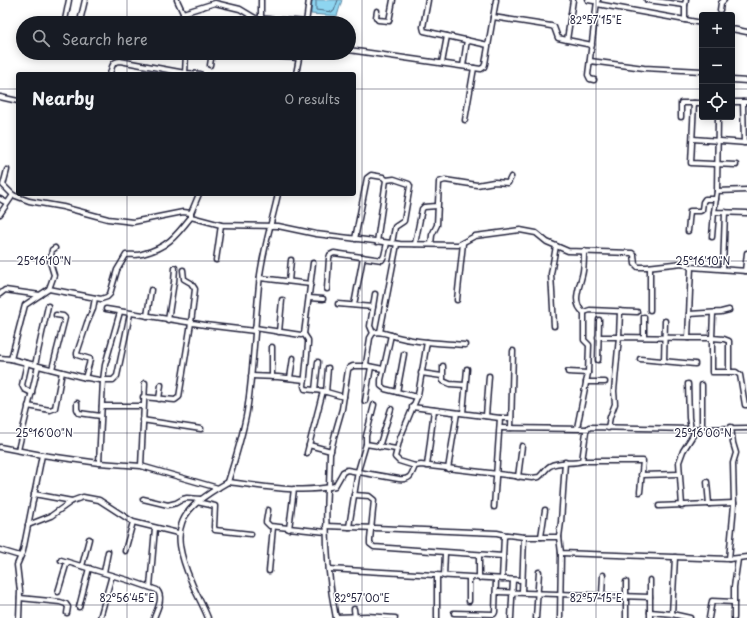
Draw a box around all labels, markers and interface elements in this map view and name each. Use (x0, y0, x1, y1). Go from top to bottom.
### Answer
text: 82°57'15"E (570, 12, 622, 27)
map controls (699, 12, 735, 120)
button: + (699, 12, 735, 48)
search box (16, 16, 356, 60)
icon: search (30, 27, 52, 49)
text: Search here (62, 27, 148, 50)
button: − (699, 48, 735, 84)
button: locate (699, 84, 735, 120)
text: Nearby (32, 85, 94, 111)
text: 0 results (285, 89, 340, 108)
text: 25°16'10"N (17, 253, 72, 268)
text: 25°16'10"N (676, 253, 731, 268)
text: 25°16'00"N (15, 425, 73, 440)
text: 25°16'00"N (674, 425, 732, 440)
text: 82°56'45"E (99, 590, 155, 605)
text: 82°57'00"E (334, 590, 390, 605)
text: 82°57'15"E (570, 590, 622, 605)

